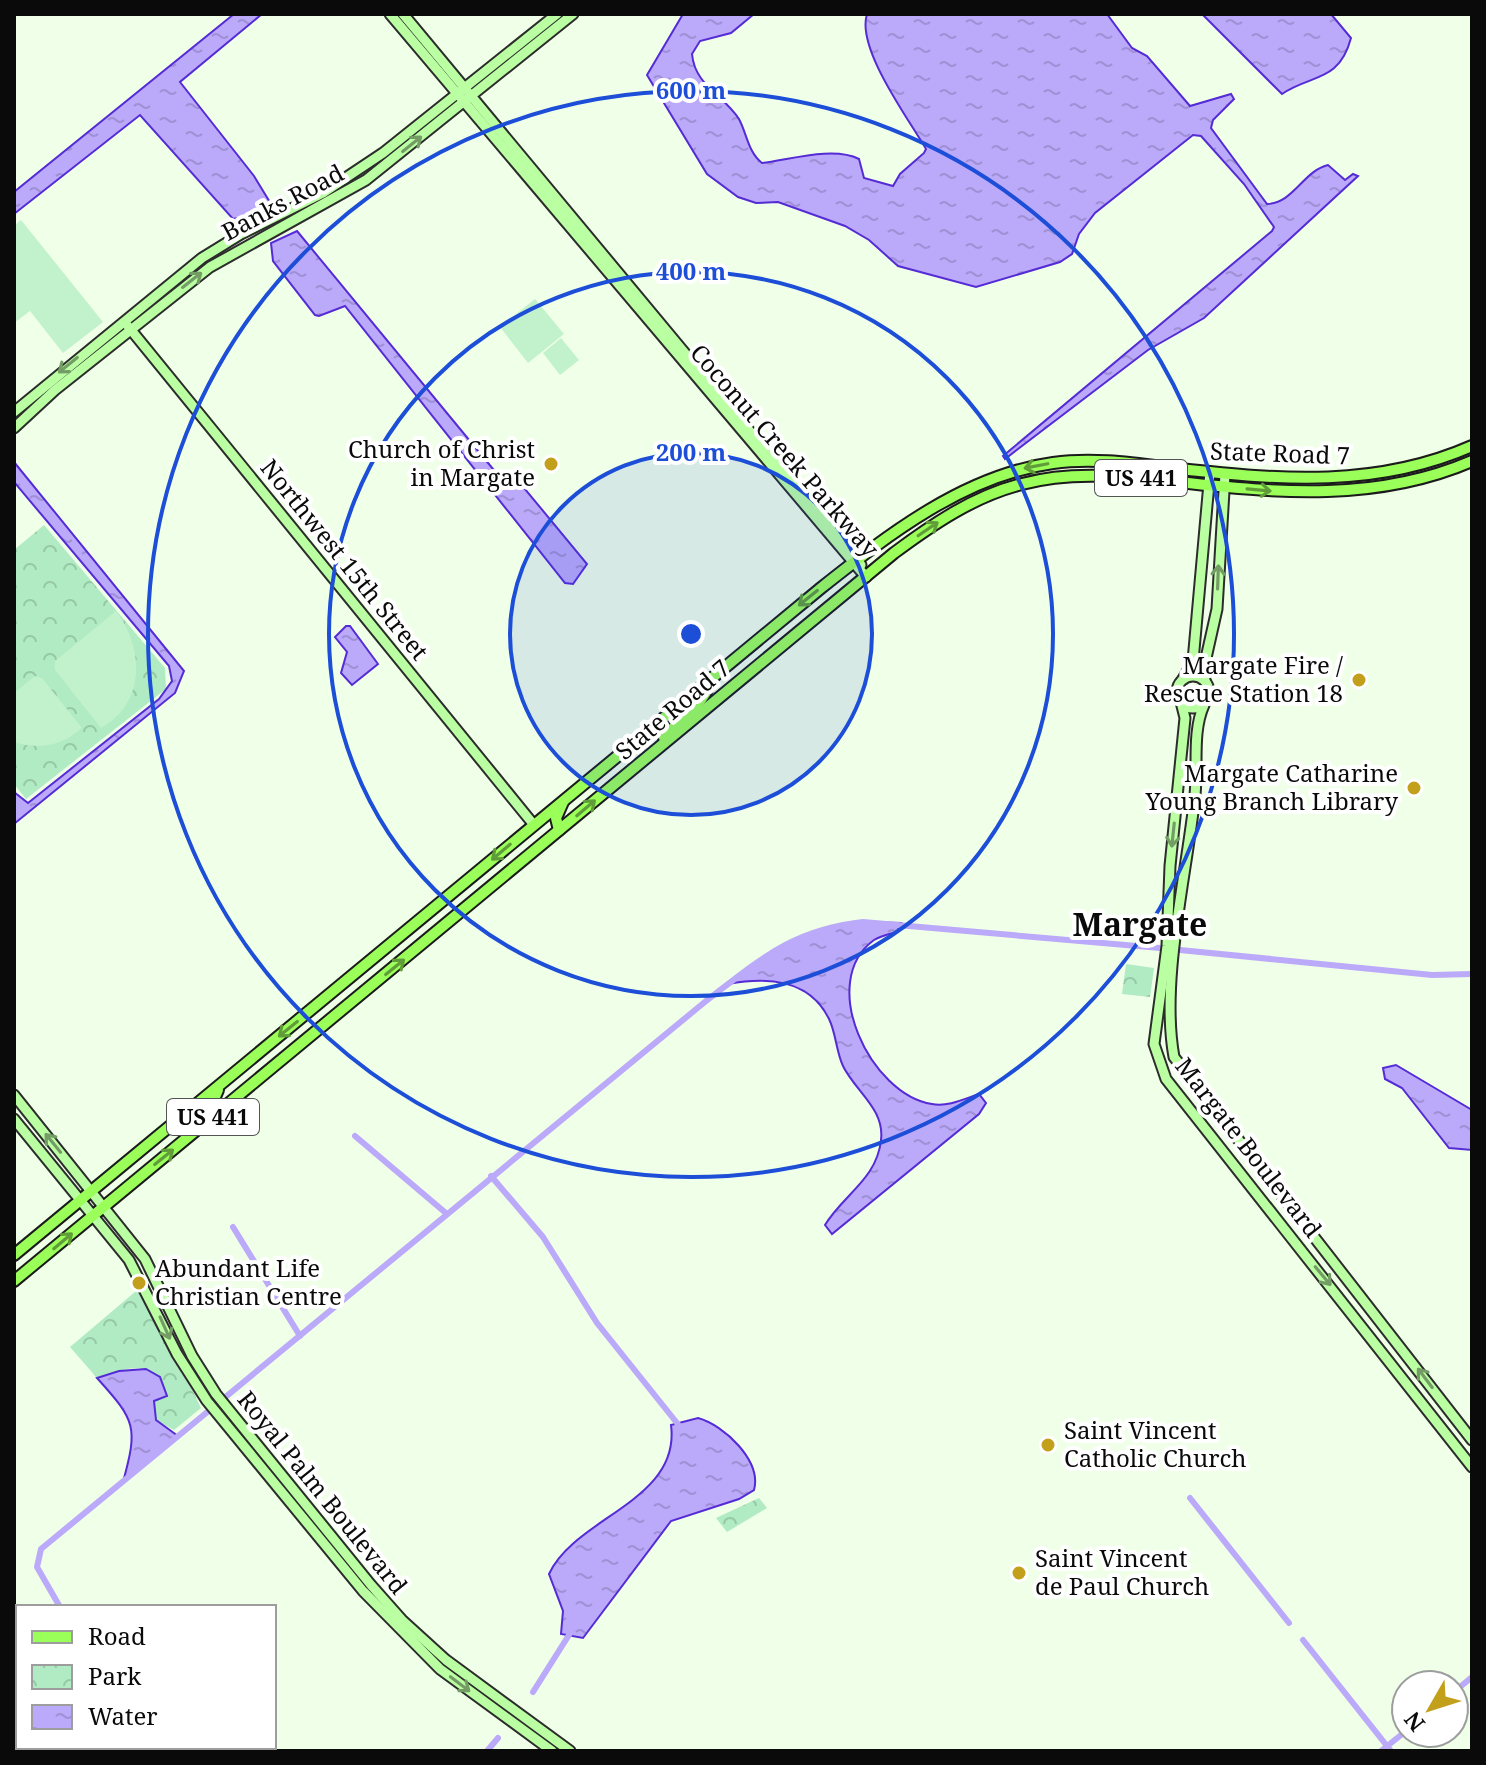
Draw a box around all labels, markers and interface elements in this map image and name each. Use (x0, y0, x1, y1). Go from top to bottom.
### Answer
text: 600 m (656, 73, 727, 106)
one-way arrow (401, 136, 422, 153)
street label: Banks Road (216, 156, 349, 248)
text: 400 m (656, 254, 727, 287)
one-way arrow (180, 272, 202, 289)
street label: Coconut Creek Parkway (683, 336, 887, 564)
one-way arrow (58, 356, 79, 374)
place label: Church of Christ in Margate (348, 432, 535, 493)
street label: State Road 7 (1209, 434, 1351, 471)
text: 200 m (656, 435, 727, 468)
street label: Northwest 15th Street (254, 452, 437, 667)
marker: Church of Christ in Margate (542, 455, 560, 473)
one-way arrow (1024, 460, 1049, 475)
road number: US 441 (1095, 460, 1187, 496)
one-way arrow (1245, 483, 1272, 498)
one-way arrow (916, 521, 938, 538)
one-way arrow (1210, 564, 1225, 591)
one-way arrow (798, 589, 819, 607)
centre of rings (677, 620, 705, 648)
place label: Margate Fire / Rescue Station 18 (1144, 648, 1343, 709)
street label: State Road 7 (608, 651, 736, 767)
marker: Margate Fire / Rescue Station 18 (1350, 671, 1368, 689)
place label: Margate Catharine Young Branch Library (1145, 756, 1398, 817)
marker: Margate Catharine Young Branch Library (1405, 779, 1423, 797)
one-way arrow (575, 799, 596, 817)
one-way arrow (1165, 821, 1180, 848)
one-way arrow (491, 843, 512, 861)
district label: Margate (1073, 902, 1207, 945)
one-way arrow (384, 958, 404, 976)
one-way arrow (278, 1021, 299, 1038)
street label: Margate Boulevard (1169, 1050, 1330, 1244)
road number: US 441 (167, 1099, 259, 1135)
one-way arrow (44, 1133, 61, 1154)
one-way arrow (153, 1149, 174, 1166)
one-way arrow (52, 1232, 73, 1250)
place label: Abundant Life Christian Centre (155, 1251, 342, 1312)
one-way arrow (1314, 1265, 1332, 1285)
marker: Abundant Life Christian Centre (130, 1274, 148, 1292)
one-way arrow (158, 1316, 173, 1340)
one-way arrow (1416, 1368, 1433, 1389)
street label: Royal Palm Boulevard (231, 1383, 416, 1601)
place label: Saint Vincent Catholic Church (1064, 1413, 1247, 1474)
marker: Saint Vincent Catholic Church (1039, 1436, 1057, 1454)
place label: Saint Vincent de Paul Church (1035, 1541, 1209, 1602)
marker: Saint Vincent de Paul Church (1010, 1564, 1028, 1582)
legend (16, 1605, 276, 1749)
text: Road (88, 1619, 146, 1652)
text: Park (88, 1659, 142, 1692)
north arrow (1390, 1669, 1470, 1749)
one-way arrow (449, 1676, 470, 1693)
text: Water (88, 1699, 158, 1732)
text: N (1397, 1706, 1431, 1738)

